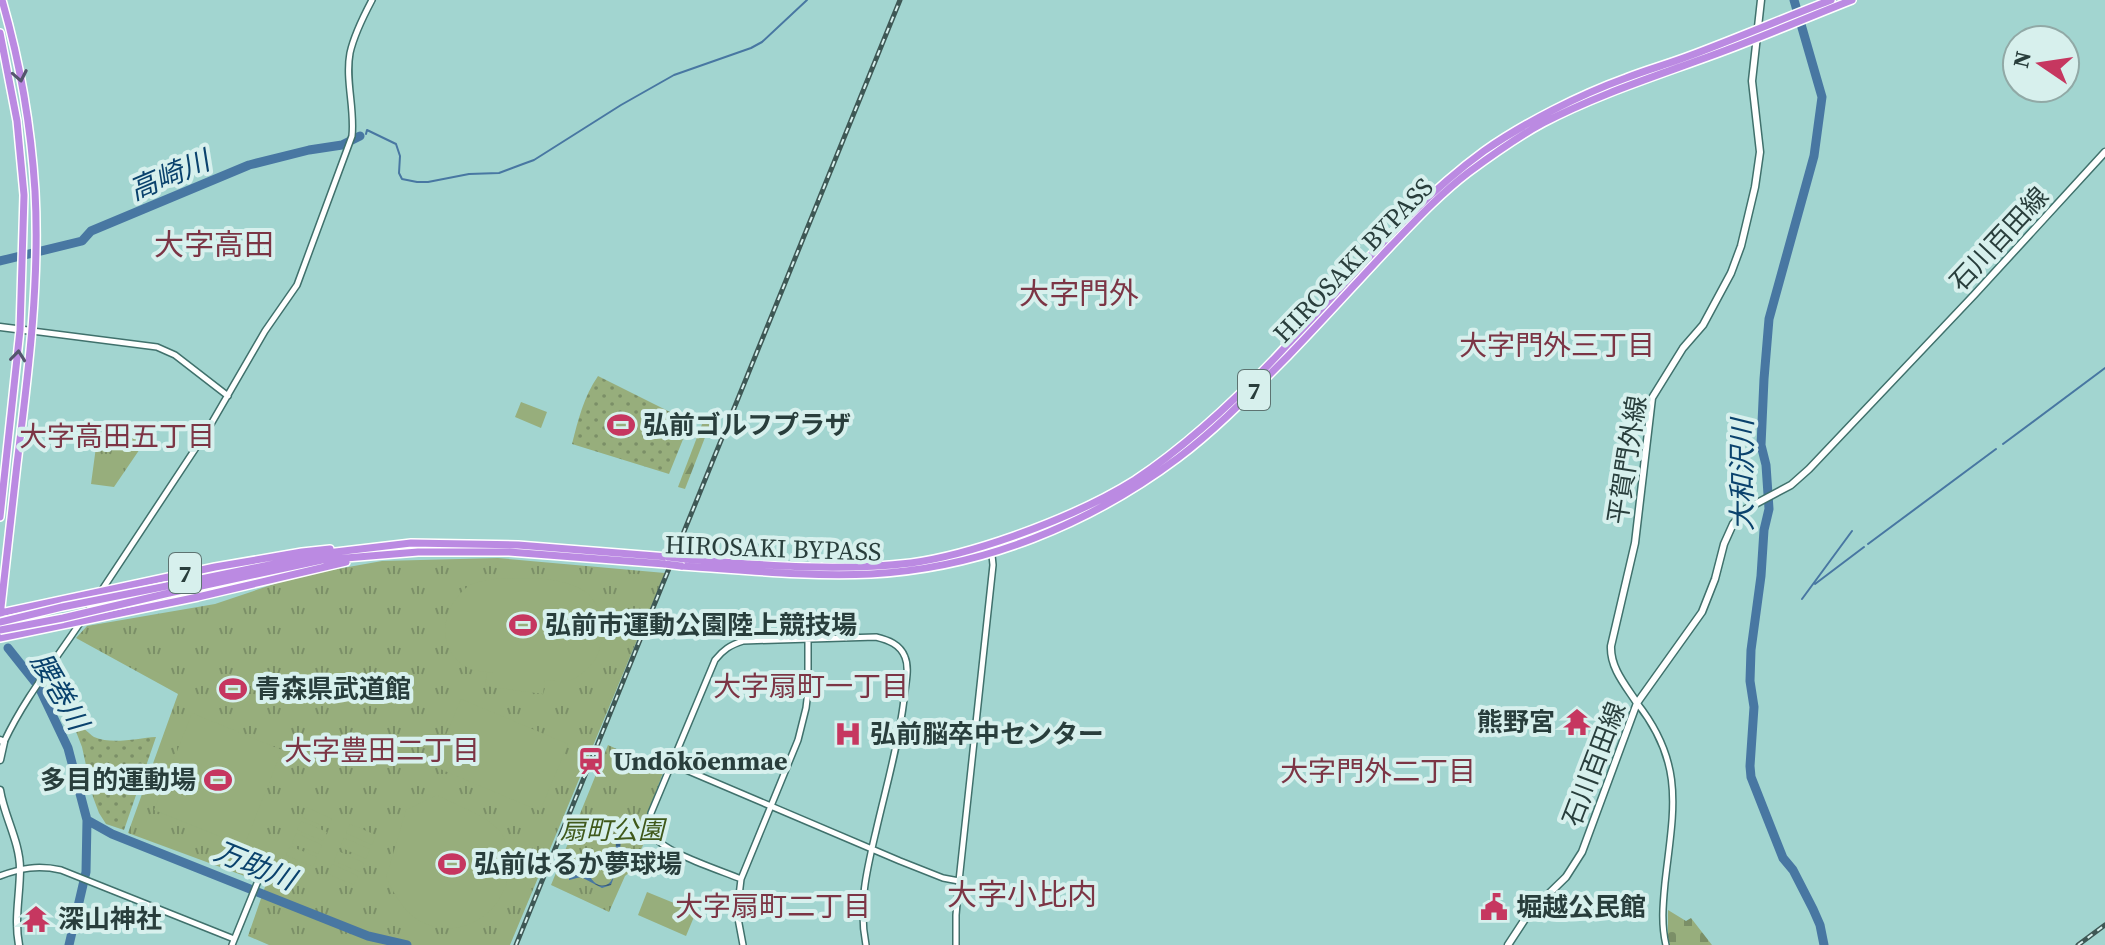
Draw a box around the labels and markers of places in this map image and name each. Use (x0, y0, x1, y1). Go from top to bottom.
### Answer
place label: 弘前ゴルフプラザ (643, 407, 851, 443)
sports icon: 弘前ゴルフプラザ (606, 410, 636, 440)
place label: 弘前市運動公園陸上競技場 (545, 607, 857, 643)
sports icon: 弘前市運動公園陸上競技場 (508, 610, 538, 640)
place label: 青森県武道館 (255, 671, 411, 707)
sports icon: 青森県武道館 (218, 674, 248, 704)
place label: 熊野宮 (1477, 704, 1555, 740)
temple icon: 熊野宮 (1562, 707, 1592, 737)
place label: 弘前脳卒中センター (870, 716, 1104, 752)
hospital icon: 弘前脳卒中センター (833, 719, 863, 749)
place label: Undōkōenmae (613, 743, 788, 779)
station icon: Undōkōenmae (576, 746, 606, 776)
place label: 多目的運動場 (40, 762, 196, 798)
sports icon: 多目的運動場 (203, 765, 233, 795)
place label: 弘前はるか夢球場 (474, 846, 682, 882)
sports icon: 弘前はるか夢球場 (437, 849, 467, 879)
place label: 堀越公民館 (1516, 889, 1646, 925)
public building icon: 堀越公民館 (1479, 892, 1509, 922)
place label: 深山神社 (58, 901, 162, 937)
temple icon: 深山神社 (21, 904, 51, 934)

